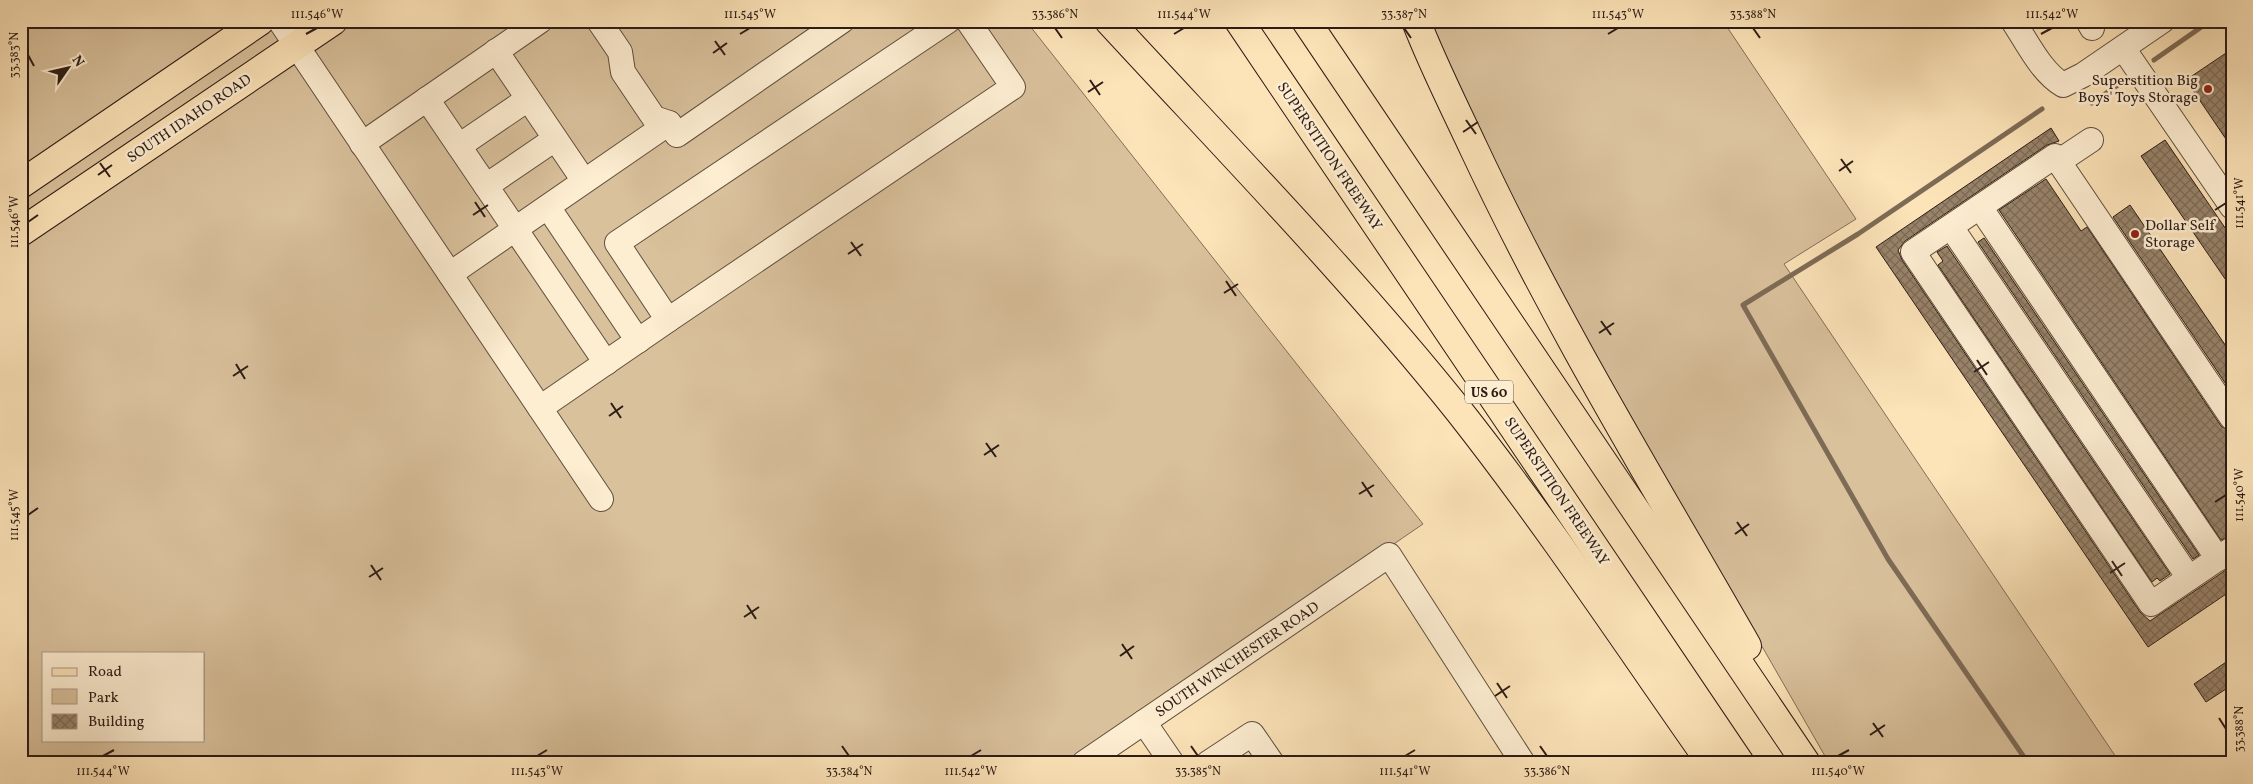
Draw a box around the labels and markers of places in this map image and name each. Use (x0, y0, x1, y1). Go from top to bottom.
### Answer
place label: Superstition Big Boys' Toys Storage (2078, 71, 2198, 109)
marker: Superstition Big Boys' Toys Storage (2202, 83, 2214, 95)
place label: Dollar Self Storage (2145, 216, 2216, 254)
marker: Dollar Self Storage (2129, 228, 2141, 240)

